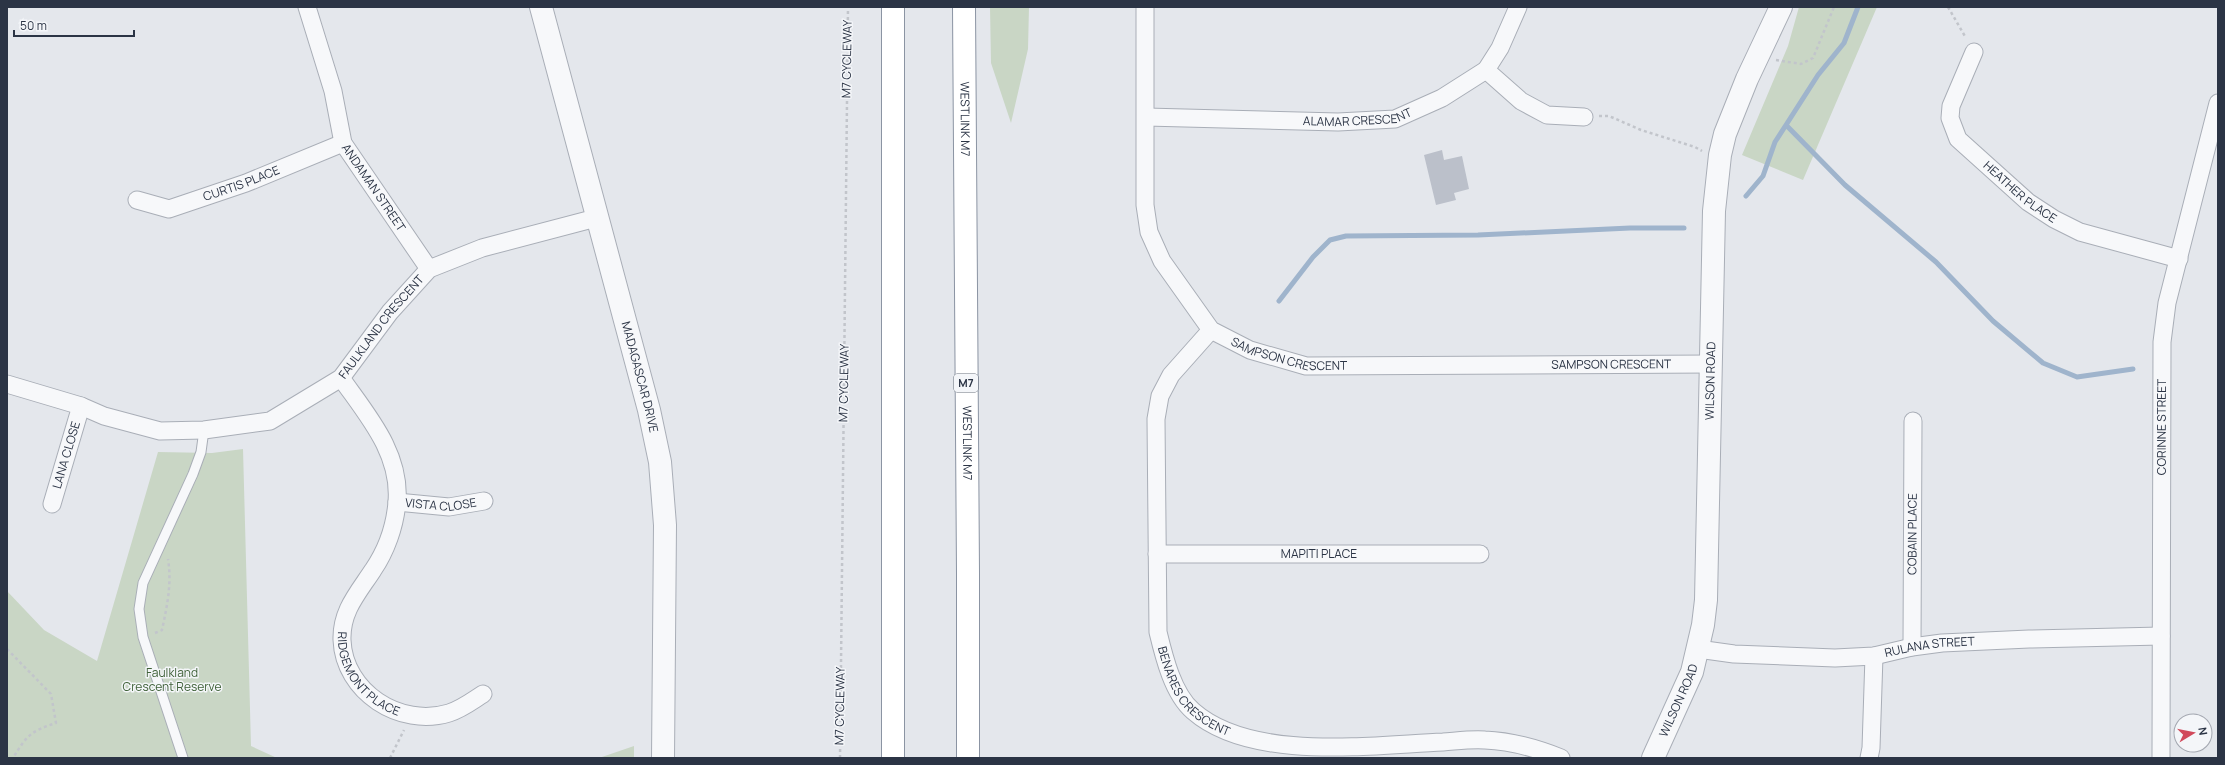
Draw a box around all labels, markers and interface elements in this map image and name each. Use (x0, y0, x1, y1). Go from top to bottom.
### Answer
scale bar (14, 12, 134, 38)
text: 50 m (20, 17, 47, 34)
street label: M7 CYCLEWAY (837, 19, 856, 98)
street label: WESTLINK M7 (957, 81, 974, 157)
street label: ALAMAR CRESCENT (1303, 103, 1415, 130)
street label: ANDAMAN STREET (338, 140, 410, 235)
street label: HEATHER PLACE (1980, 157, 2061, 227)
street label: CURTIS PLACE (201, 161, 282, 205)
street label: FAULKLAND CRESCENT (334, 270, 428, 382)
street label: MADAGASCAR DRIVE (618, 319, 663, 434)
street label: SAMPSON CRESCENT (1228, 333, 1348, 375)
street label: WILSON ROAD (1701, 341, 1719, 420)
street label: M7 CYCLEWAY (834, 343, 853, 422)
street label: SAMPSON CRESCENT (1551, 355, 1672, 373)
road number: M7 (954, 374, 978, 392)
street label: CORINNE STREET (2153, 378, 2170, 475)
street label: WESTLINK M7 (959, 405, 976, 481)
street label: LANA CLOSE (48, 419, 84, 491)
street label: VISTA CLOSE (404, 493, 478, 515)
street label: COBAIN PLACE (1903, 493, 1921, 575)
street label: MAPITI PLACE (1281, 545, 1357, 562)
street label: RIDGEMONT PLACE (334, 631, 403, 720)
street label: RULANA STREET (1883, 632, 1976, 661)
street label: BENARES CRESCENT (1154, 644, 1234, 740)
street label: WILSON ROAD (1655, 662, 1702, 740)
park label: Faulkland Crescent Reserve (123, 664, 221, 695)
street label: M7 CYCLEWAY (830, 666, 849, 745)
north arrow (2173, 713, 2213, 753)
text: N (2195, 726, 2211, 736)

